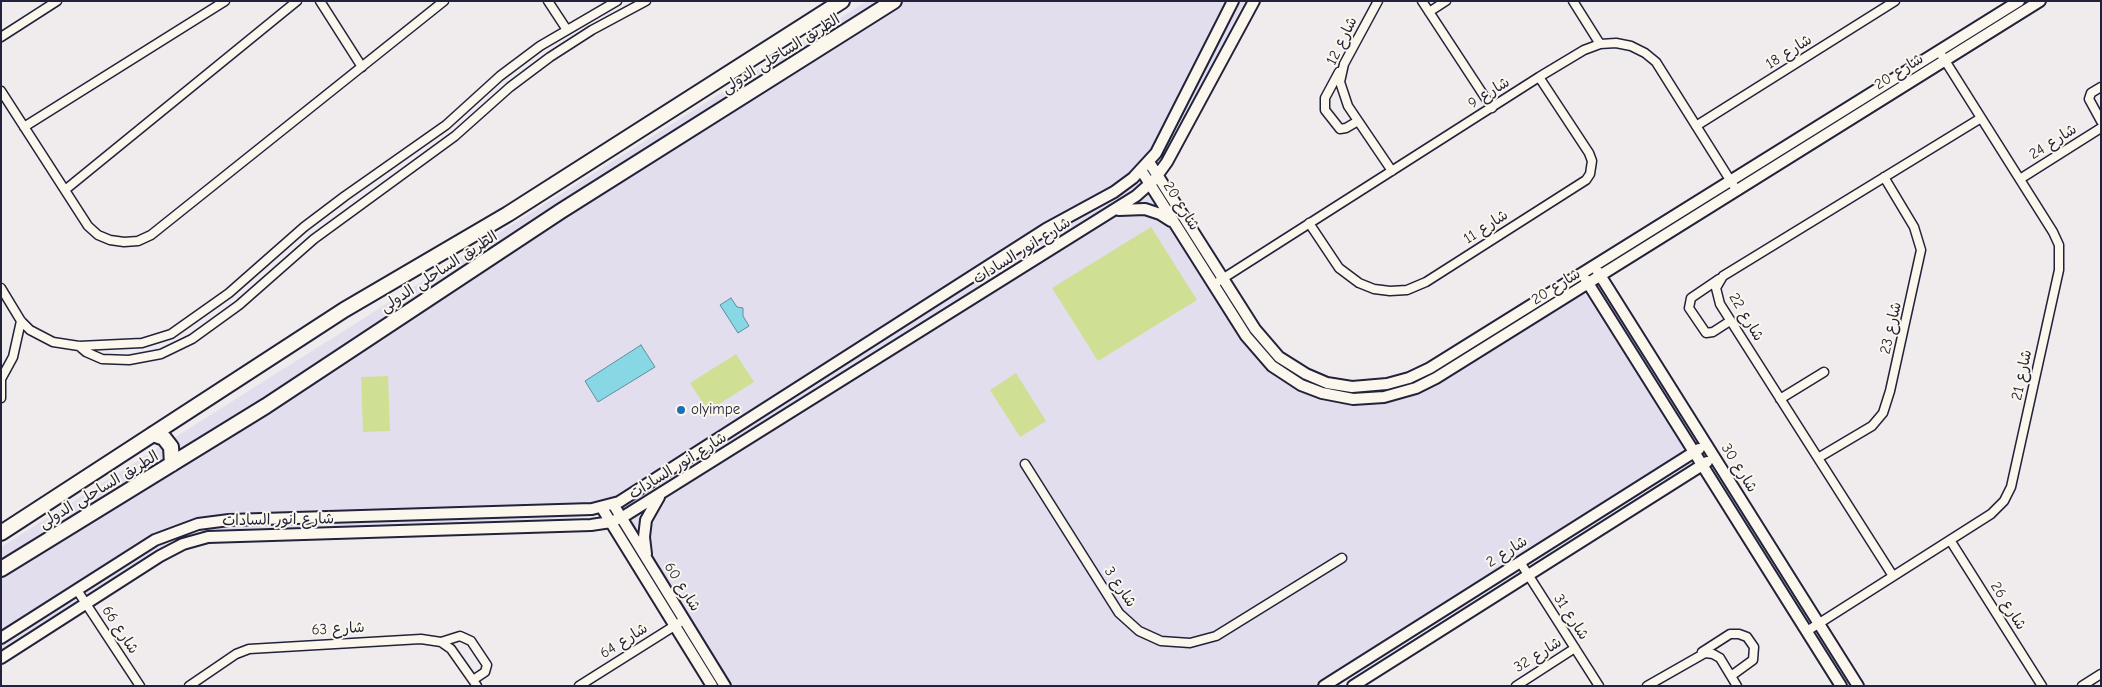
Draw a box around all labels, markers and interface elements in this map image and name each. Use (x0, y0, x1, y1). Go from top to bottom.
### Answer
street label: الطريق الساحلى الدولى (718, 10, 844, 98)
street label: شارع 12 (1323, 14, 1361, 68)
street label: شارع 18 (1763, 31, 1815, 73)
street label: شارع 20 (1871, 50, 1927, 94)
street label: شارع 9 (1465, 73, 1513, 113)
street label: شارع 24 (2026, 120, 2080, 164)
street label: شارع 20 (1159, 178, 1203, 234)
street label: شارع 11 (1460, 206, 1512, 248)
street label: شارع انور السادات (970, 214, 1074, 288)
street label: الطريق الساحلى الدولى (377, 227, 501, 317)
street label: شارع 20 (1528, 265, 1584, 309)
street label: شارع 22 (1725, 290, 1767, 344)
street label: شارع 23 (1876, 300, 1906, 356)
street label: شارع 21 (2008, 348, 2036, 402)
place label: olyimpe (691, 401, 740, 419)
marker: olyimpe (675, 404, 687, 416)
street label: شارع انور السادات (626, 429, 730, 503)
street label: شارع 30 (1717, 440, 1761, 496)
street label: الطريق الساحلى الدولى (36, 447, 162, 533)
street label: شارع انور السادات (222, 510, 334, 530)
street label: شارع 2 (1483, 532, 1531, 572)
street label: شارع 60 (660, 559, 704, 615)
street label: شارع 3 (1100, 563, 1140, 611)
street label: شارع 26 (1986, 579, 2030, 633)
street label: شارع 31 (1550, 591, 1592, 643)
street label: شارع 66 (98, 603, 142, 657)
street label: شارع 63 (311, 619, 365, 639)
street label: شارع 64 (597, 619, 651, 663)
street label: شارع 32 (1511, 633, 1565, 677)

